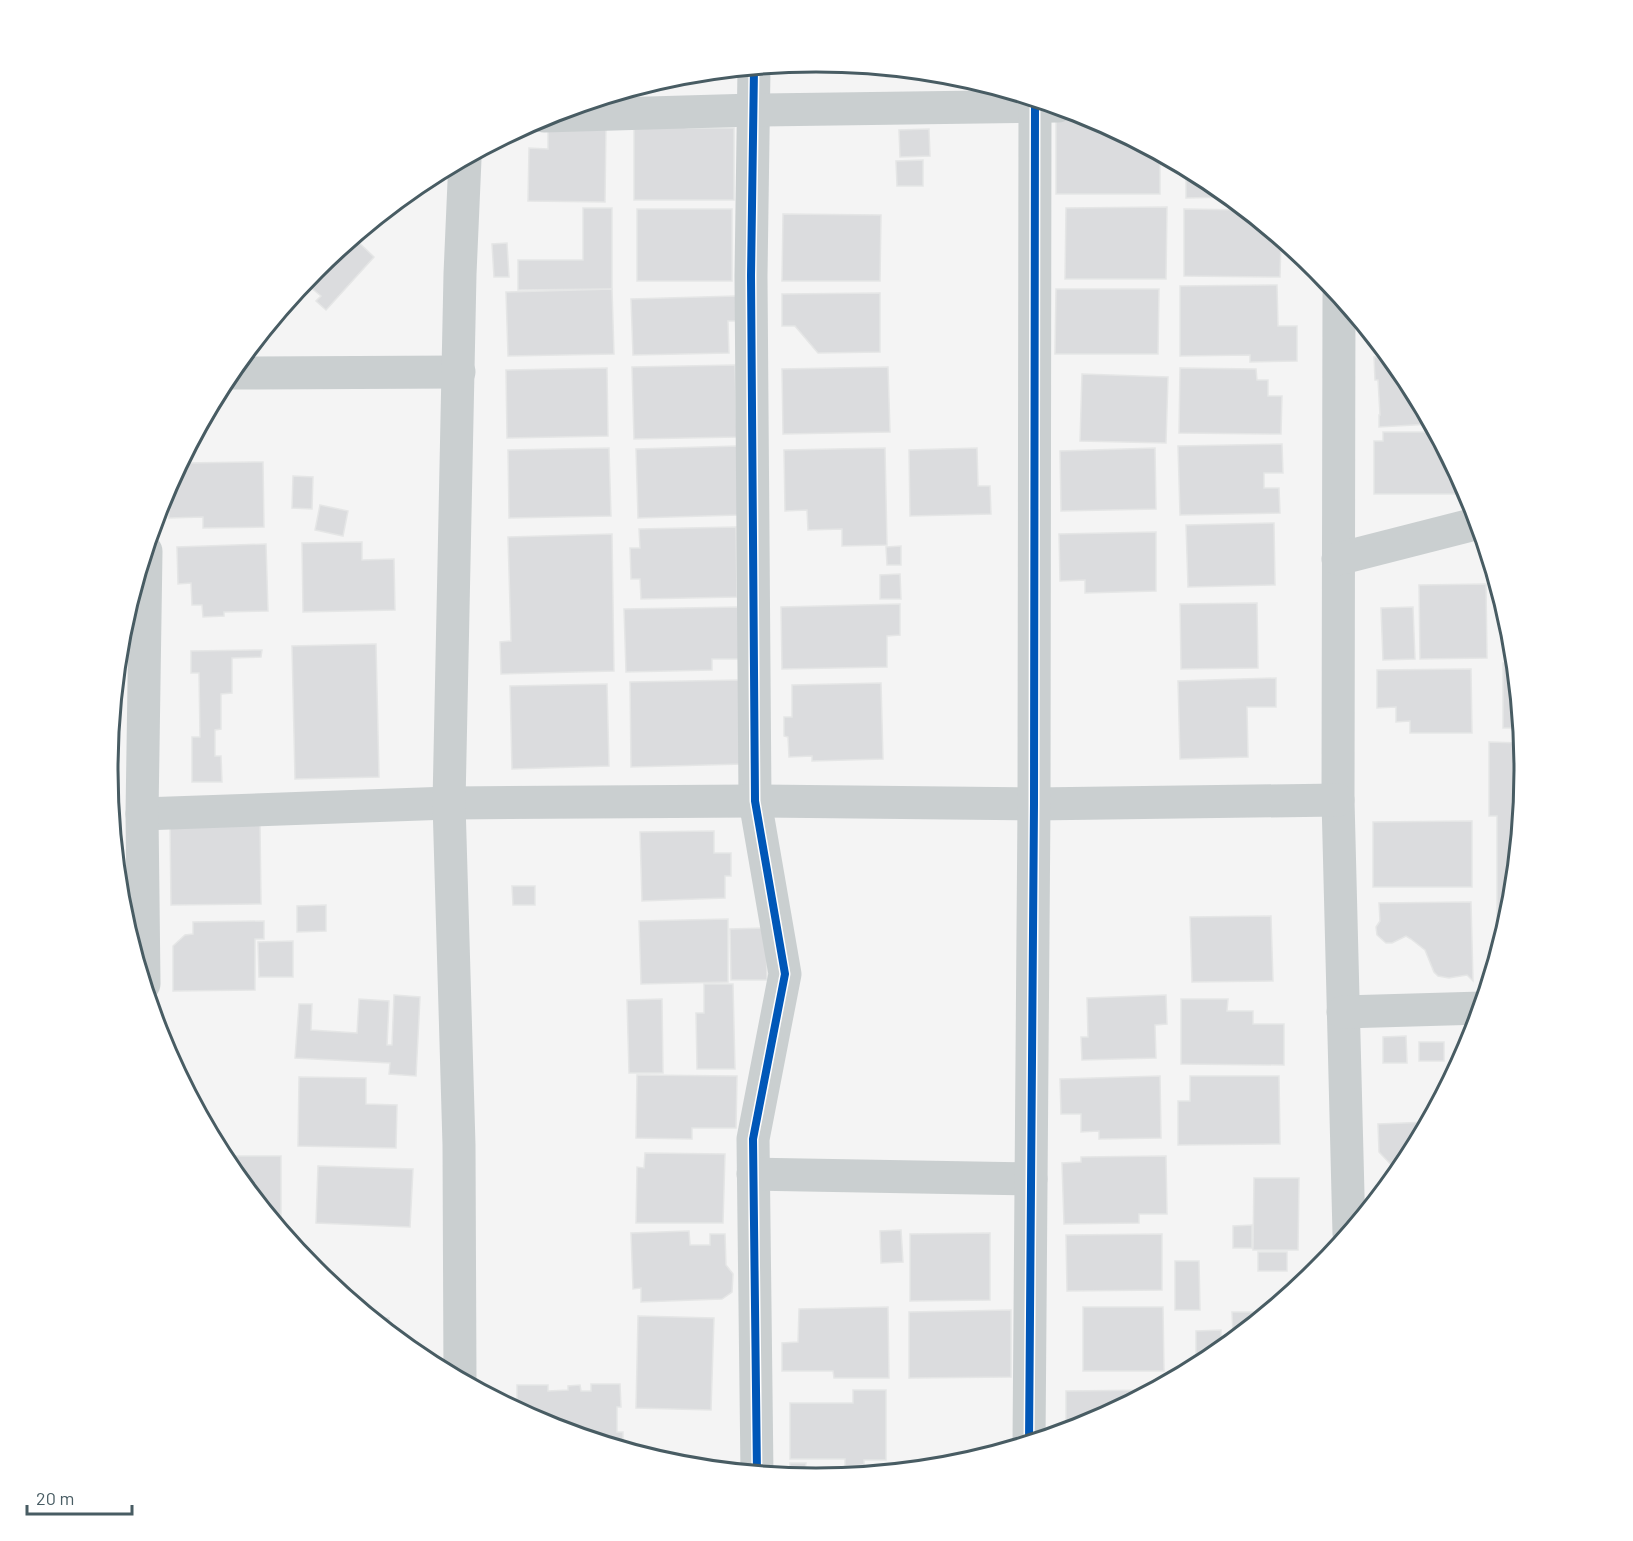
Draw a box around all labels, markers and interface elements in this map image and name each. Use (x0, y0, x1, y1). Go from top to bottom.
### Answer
scale bar (27, 1478, 132, 1516)
text: 20 m (36, 1487, 74, 1509)

